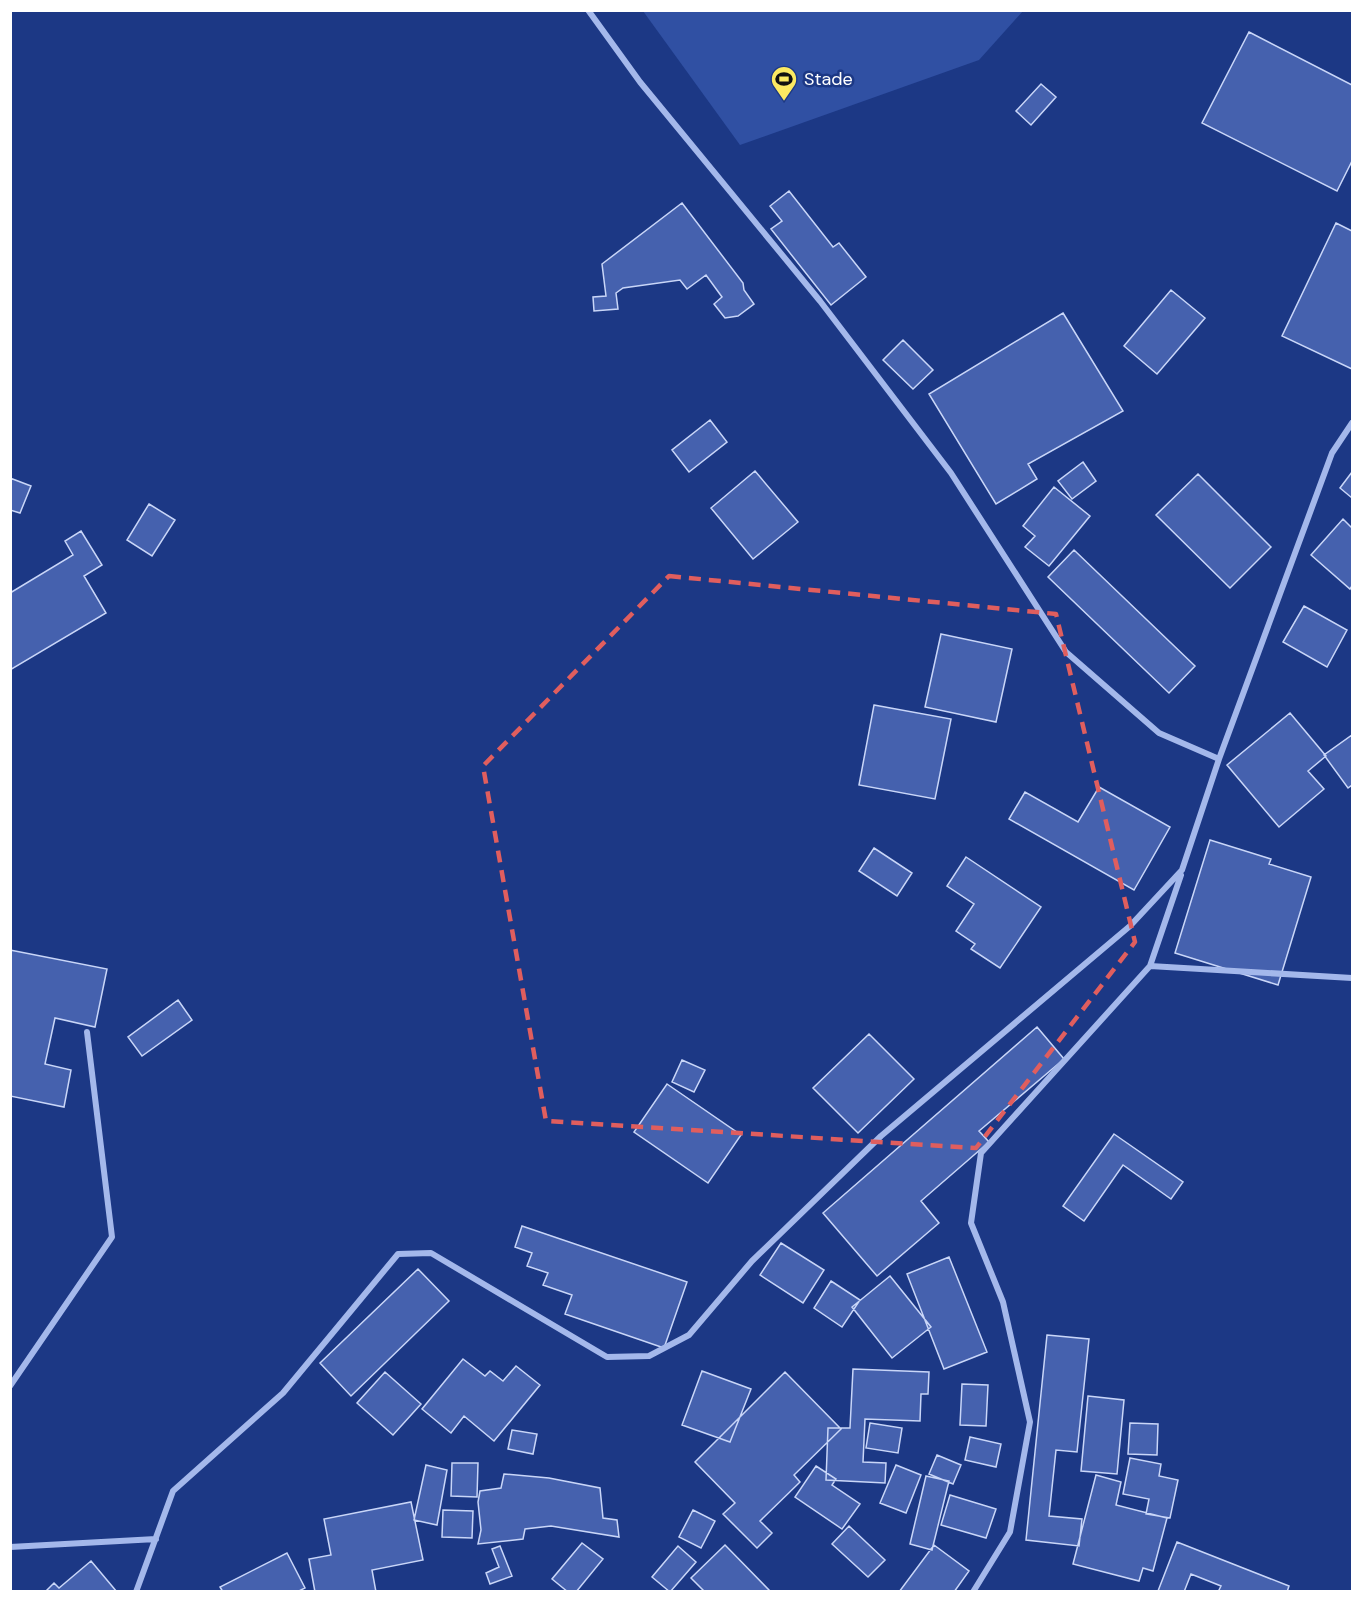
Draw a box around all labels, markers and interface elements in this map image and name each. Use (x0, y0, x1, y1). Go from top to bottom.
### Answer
sports icon: Stade (769, 64, 799, 102)
place label: Stade (804, 67, 853, 91)

